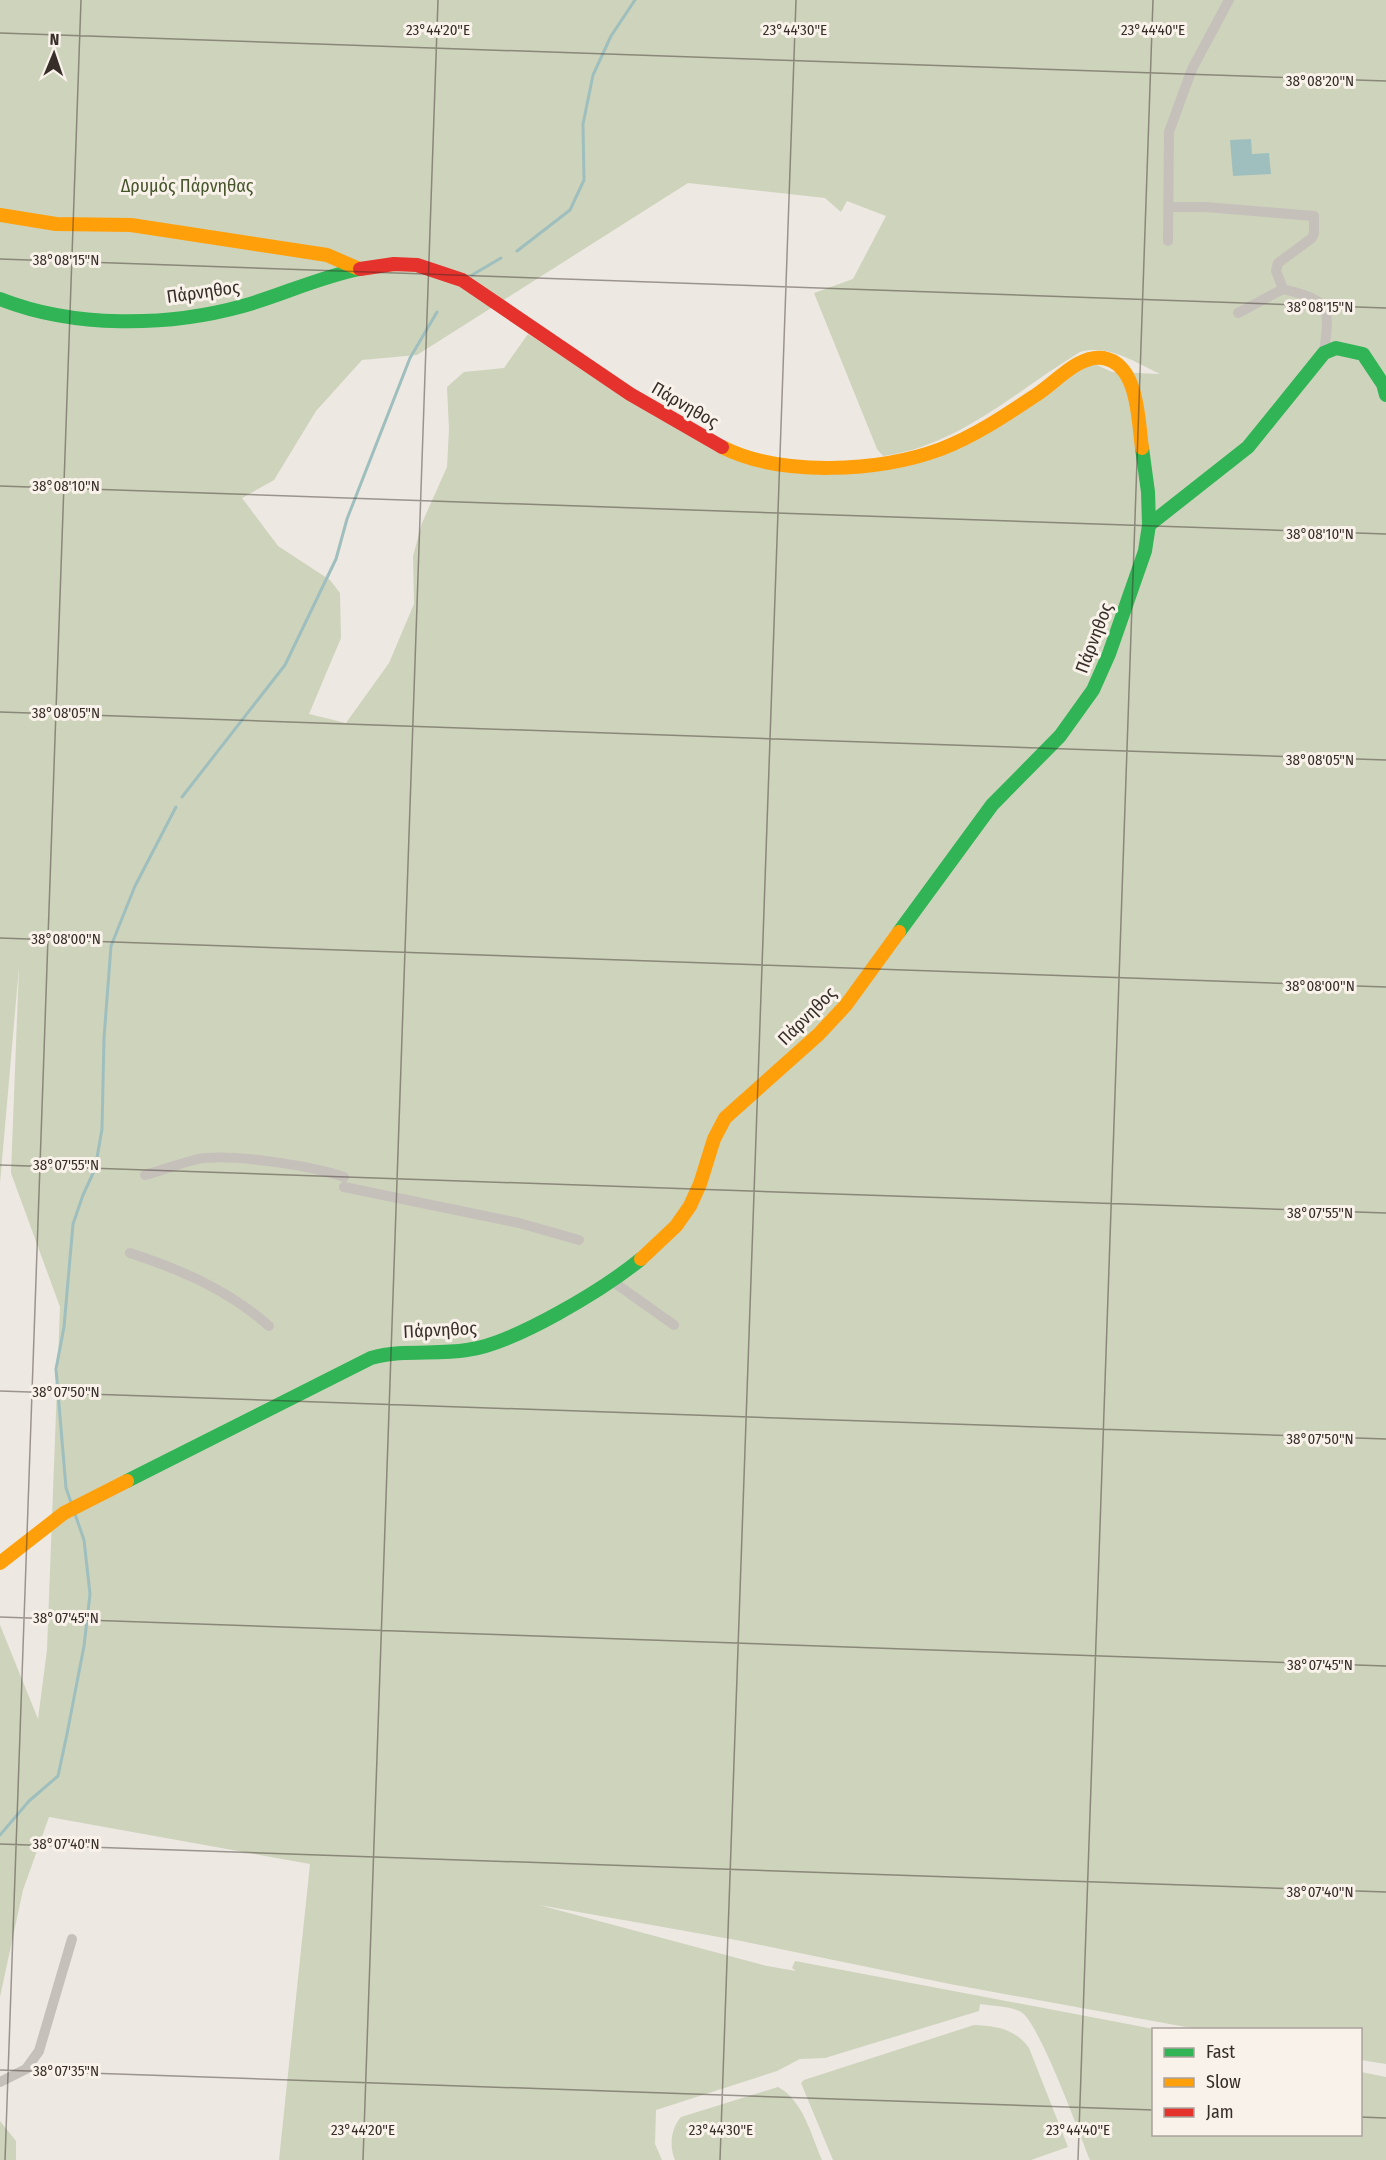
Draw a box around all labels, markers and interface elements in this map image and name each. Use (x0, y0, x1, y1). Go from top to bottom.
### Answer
text: 23°44'20"E (406, 21, 470, 39)
text: 23°44'30"E (763, 21, 827, 39)
text: 23°44'40"E (1121, 21, 1185, 39)
north arrow (24, 24, 84, 84)
text: N (49, 30, 60, 49)
text: 38°08'20"N (1286, 72, 1354, 90)
park label: Δρυμός Πάρνηθας (121, 175, 254, 197)
text: 38°08'15"N (33, 251, 99, 269)
street label: Πάρνηθος (165, 276, 241, 308)
text: 38°08'15"N (1287, 298, 1353, 316)
street label: Πάρνηθος (648, 377, 723, 433)
text: 38°08'10"N (32, 477, 100, 495)
text: 38°08'10"N (1286, 525, 1354, 543)
street label: Πάρνηθος (1071, 599, 1118, 676)
text: 38°08'05"N (32, 704, 100, 722)
text: 38°08'05"N (1286, 751, 1354, 769)
text: 38°08'00"N (31, 930, 101, 948)
text: 38°08'00"N (1285, 977, 1355, 995)
street label: Πάρνηθος (773, 982, 841, 1050)
text: 38°07'55"N (33, 1156, 99, 1174)
text: 38°07'55"N (1287, 1204, 1353, 1222)
street label: Πάρνηθος (403, 1317, 478, 1343)
text: 38°07'50"N (32, 1383, 100, 1401)
text: 38°07'50"N (1286, 1430, 1354, 1448)
text: 38°07'45"N (33, 1609, 99, 1627)
text: 38°07'45"N (1287, 1656, 1353, 1674)
text: 38°07'40"N (32, 1835, 100, 1853)
text: 38°07'40"N (1286, 1883, 1354, 1901)
legend (1152, 2028, 1362, 2136)
text: Fast (1206, 2041, 1235, 2063)
text: 38°07'35"N (33, 2062, 99, 2080)
text: Slow (1206, 2071, 1241, 2093)
text: Jam (1206, 2101, 1234, 2123)
text: 23°44'20"E (331, 2121, 395, 2139)
text: 23°44'30"E (689, 2121, 753, 2139)
text: 23°44'40"E (1046, 2121, 1110, 2139)

